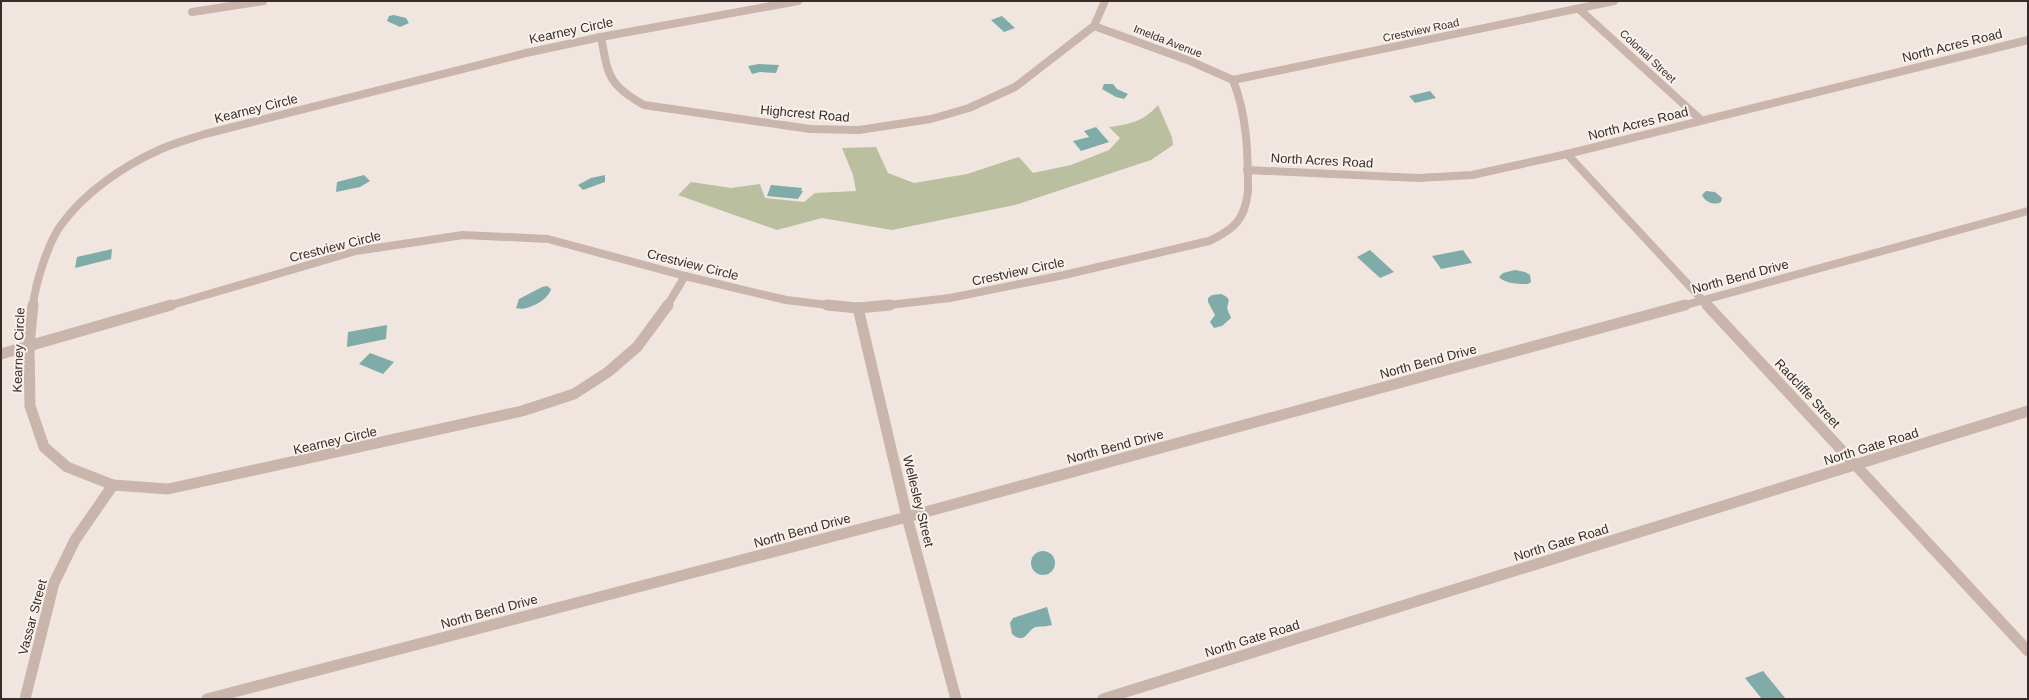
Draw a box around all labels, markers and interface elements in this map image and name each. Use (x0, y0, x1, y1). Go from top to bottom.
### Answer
street label: Kearney Circle (528, 14, 614, 47)
street label: Crestview Road (1382, 16, 1460, 44)
street label: Imelda Avenue (1132, 22, 1204, 60)
street label: North Acres Road (1901, 26, 2004, 65)
street label: Colonial Street (1618, 27, 1678, 85)
street label: Kearney Circle (213, 91, 299, 126)
street label: Highcrest Road (760, 102, 850, 125)
street label: North Acres Road (1587, 104, 1690, 143)
street label: North Acres Road (1270, 150, 1374, 171)
street label: Crestview Circle (288, 228, 382, 265)
street label: Crestview Circle (646, 246, 740, 283)
street label: Crestview Circle (971, 254, 1066, 289)
street label: North Bend Drive (1690, 256, 1790, 297)
street label: Kearney Circle (10, 307, 27, 393)
street label: North Bend Drive (1378, 341, 1478, 382)
street label: Radcliffe Street (1772, 356, 1844, 431)
street label: Kearney Circle (292, 424, 378, 457)
street label: North Gate Road (1822, 425, 1920, 468)
street label: North Bend Drive (1065, 426, 1165, 467)
street label: Wellesley Street (900, 454, 937, 549)
street label: North Bend Drive (752, 510, 852, 551)
street label: North Gate Road (1512, 521, 1610, 564)
street label: Vassar Street (15, 577, 50, 657)
street label: North Bend Drive (439, 591, 539, 632)
street label: North Gate Road (1203, 617, 1301, 660)

